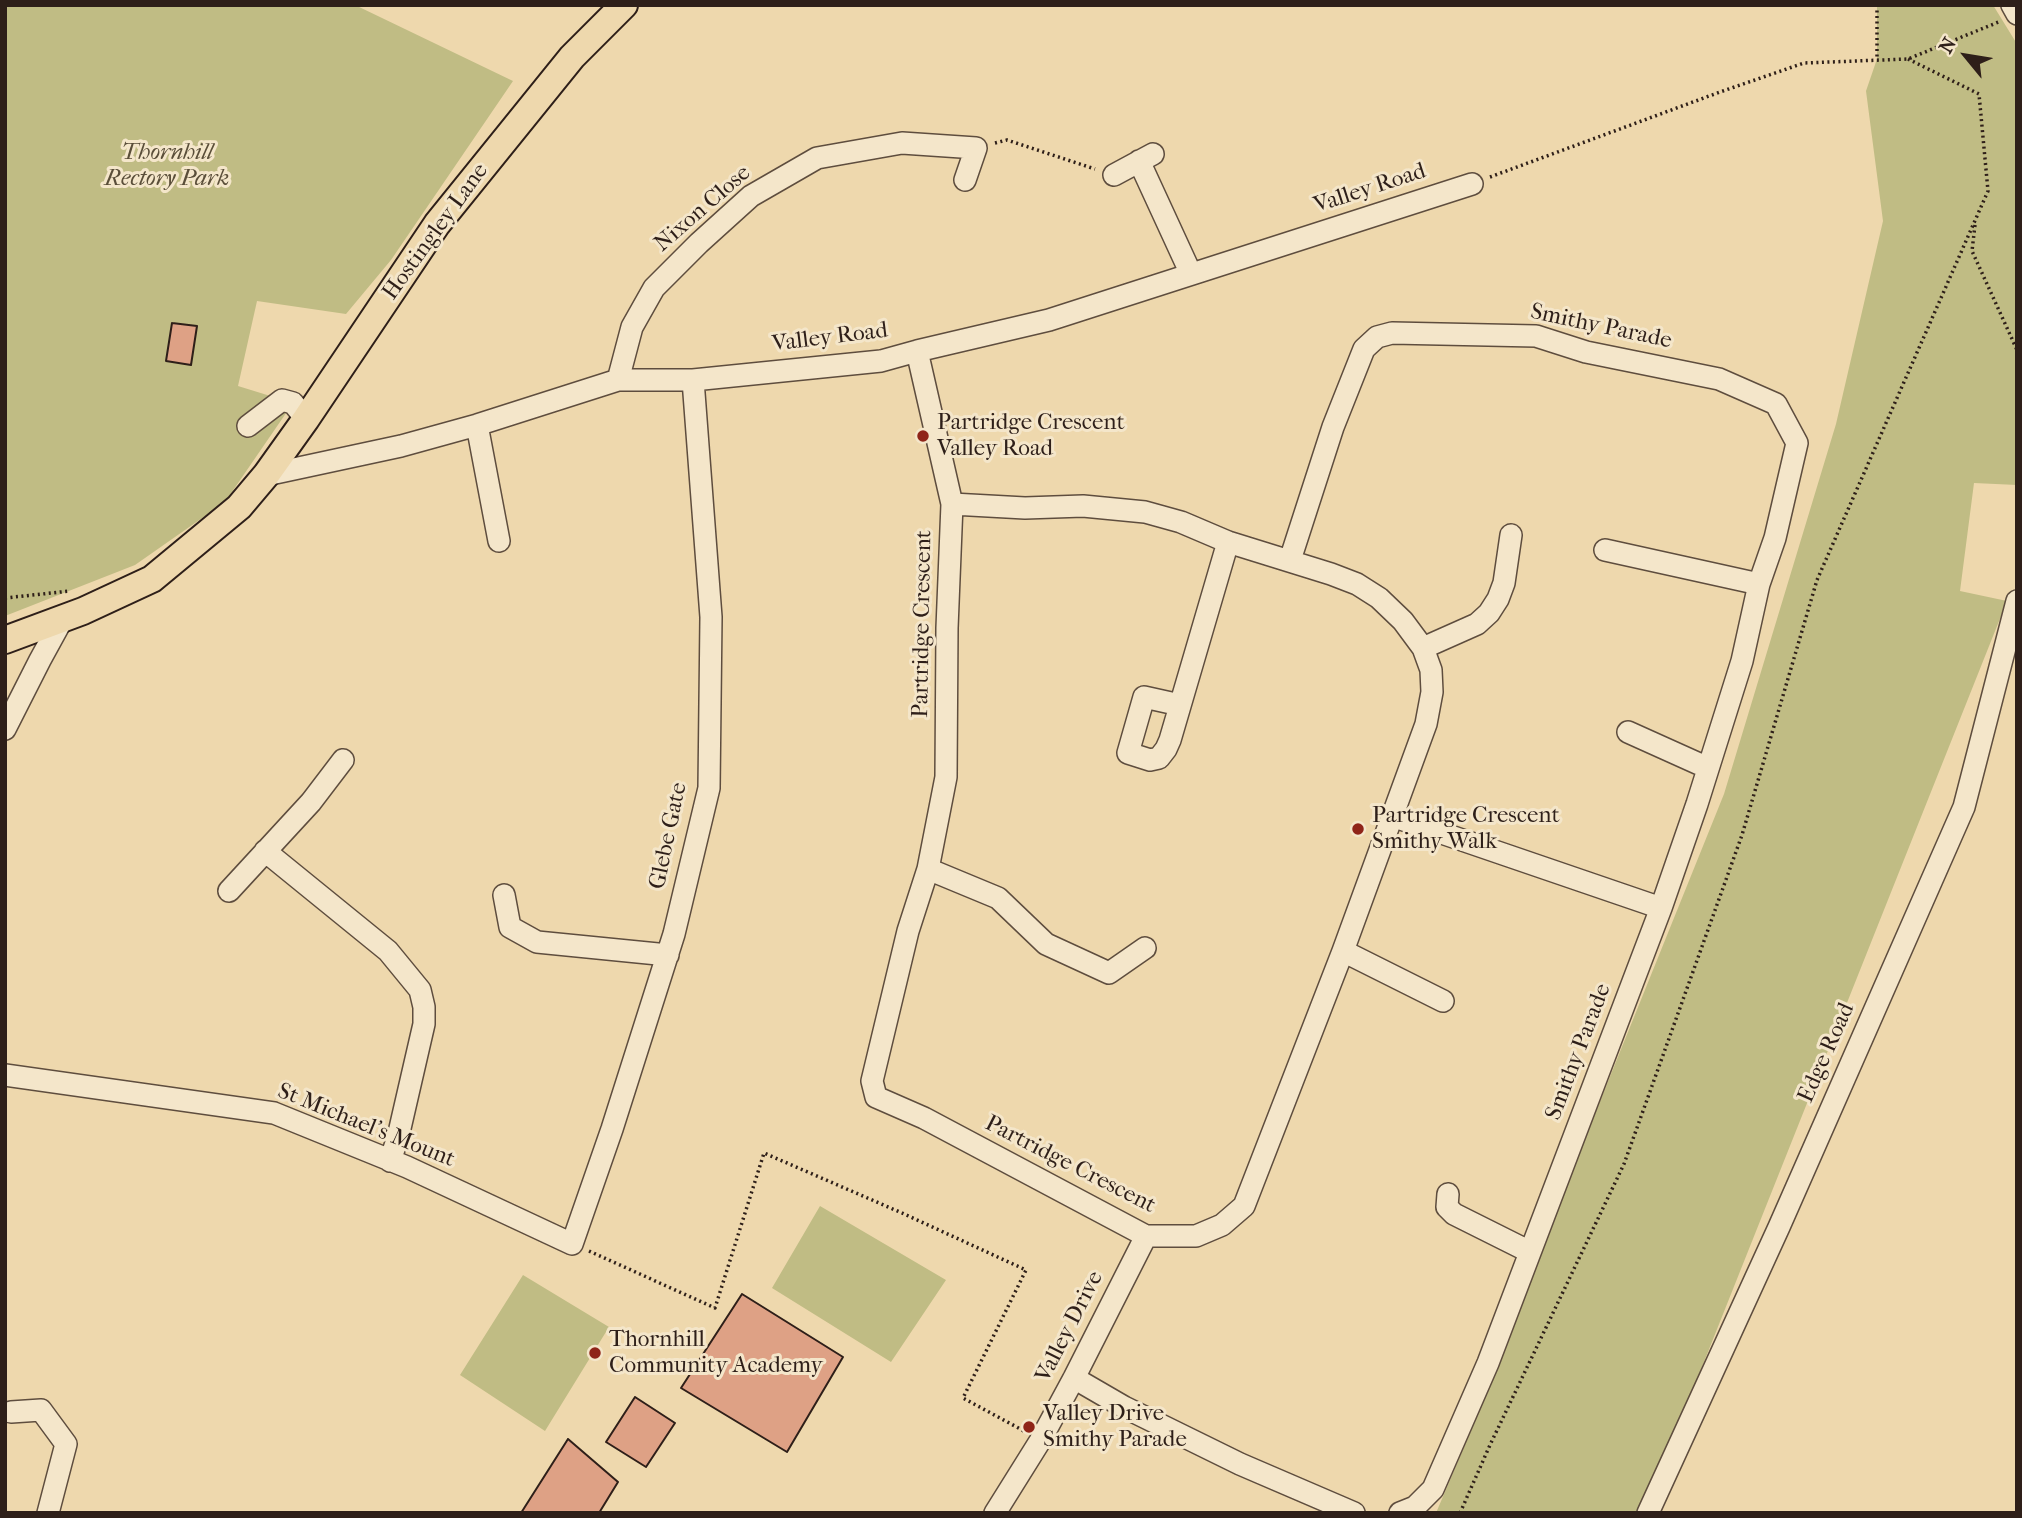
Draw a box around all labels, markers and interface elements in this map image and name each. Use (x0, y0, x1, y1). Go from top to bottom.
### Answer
north arrow (1931, 21, 2001, 91)
text: N (1935, 34, 1961, 57)
park label: Thornhill Rectory Park (105, 139, 229, 193)
street label: Hostingley Lane (377, 158, 495, 306)
street label: Valley Road (1311, 158, 1429, 220)
street label: Nixon Close (649, 160, 757, 258)
street label: Smithy Parade (1528, 299, 1674, 355)
street label: Valley Road (771, 317, 889, 359)
place label: Partridge Crescent Valley Road (937, 409, 1125, 463)
marker: Partridge Crescent Valley Road (915, 428, 931, 444)
street label: Partridge Crescent (908, 530, 938, 718)
street label: Glebe Gate (644, 780, 694, 892)
place label: Partridge Crescent Smithy Walk (1372, 802, 1560, 856)
marker: Partridge Crescent Smithy Walk (1350, 821, 1366, 837)
street label: Smithy Parade (1540, 980, 1618, 1124)
street label: Edge Road (1793, 999, 1861, 1107)
street label: St Michael's Mount (273, 1078, 459, 1174)
street label: Partridge Crescent (980, 1110, 1160, 1220)
street label: Valley Drive (1030, 1267, 1110, 1387)
place label: Thornhill Community Academy (609, 1326, 823, 1380)
marker: Thornhill Community Academy (587, 1345, 603, 1361)
place label: Valley Drive Smithy Parade (1043, 1400, 1187, 1454)
marker: Valley Drive Smithy Parade (1021, 1419, 1037, 1435)

